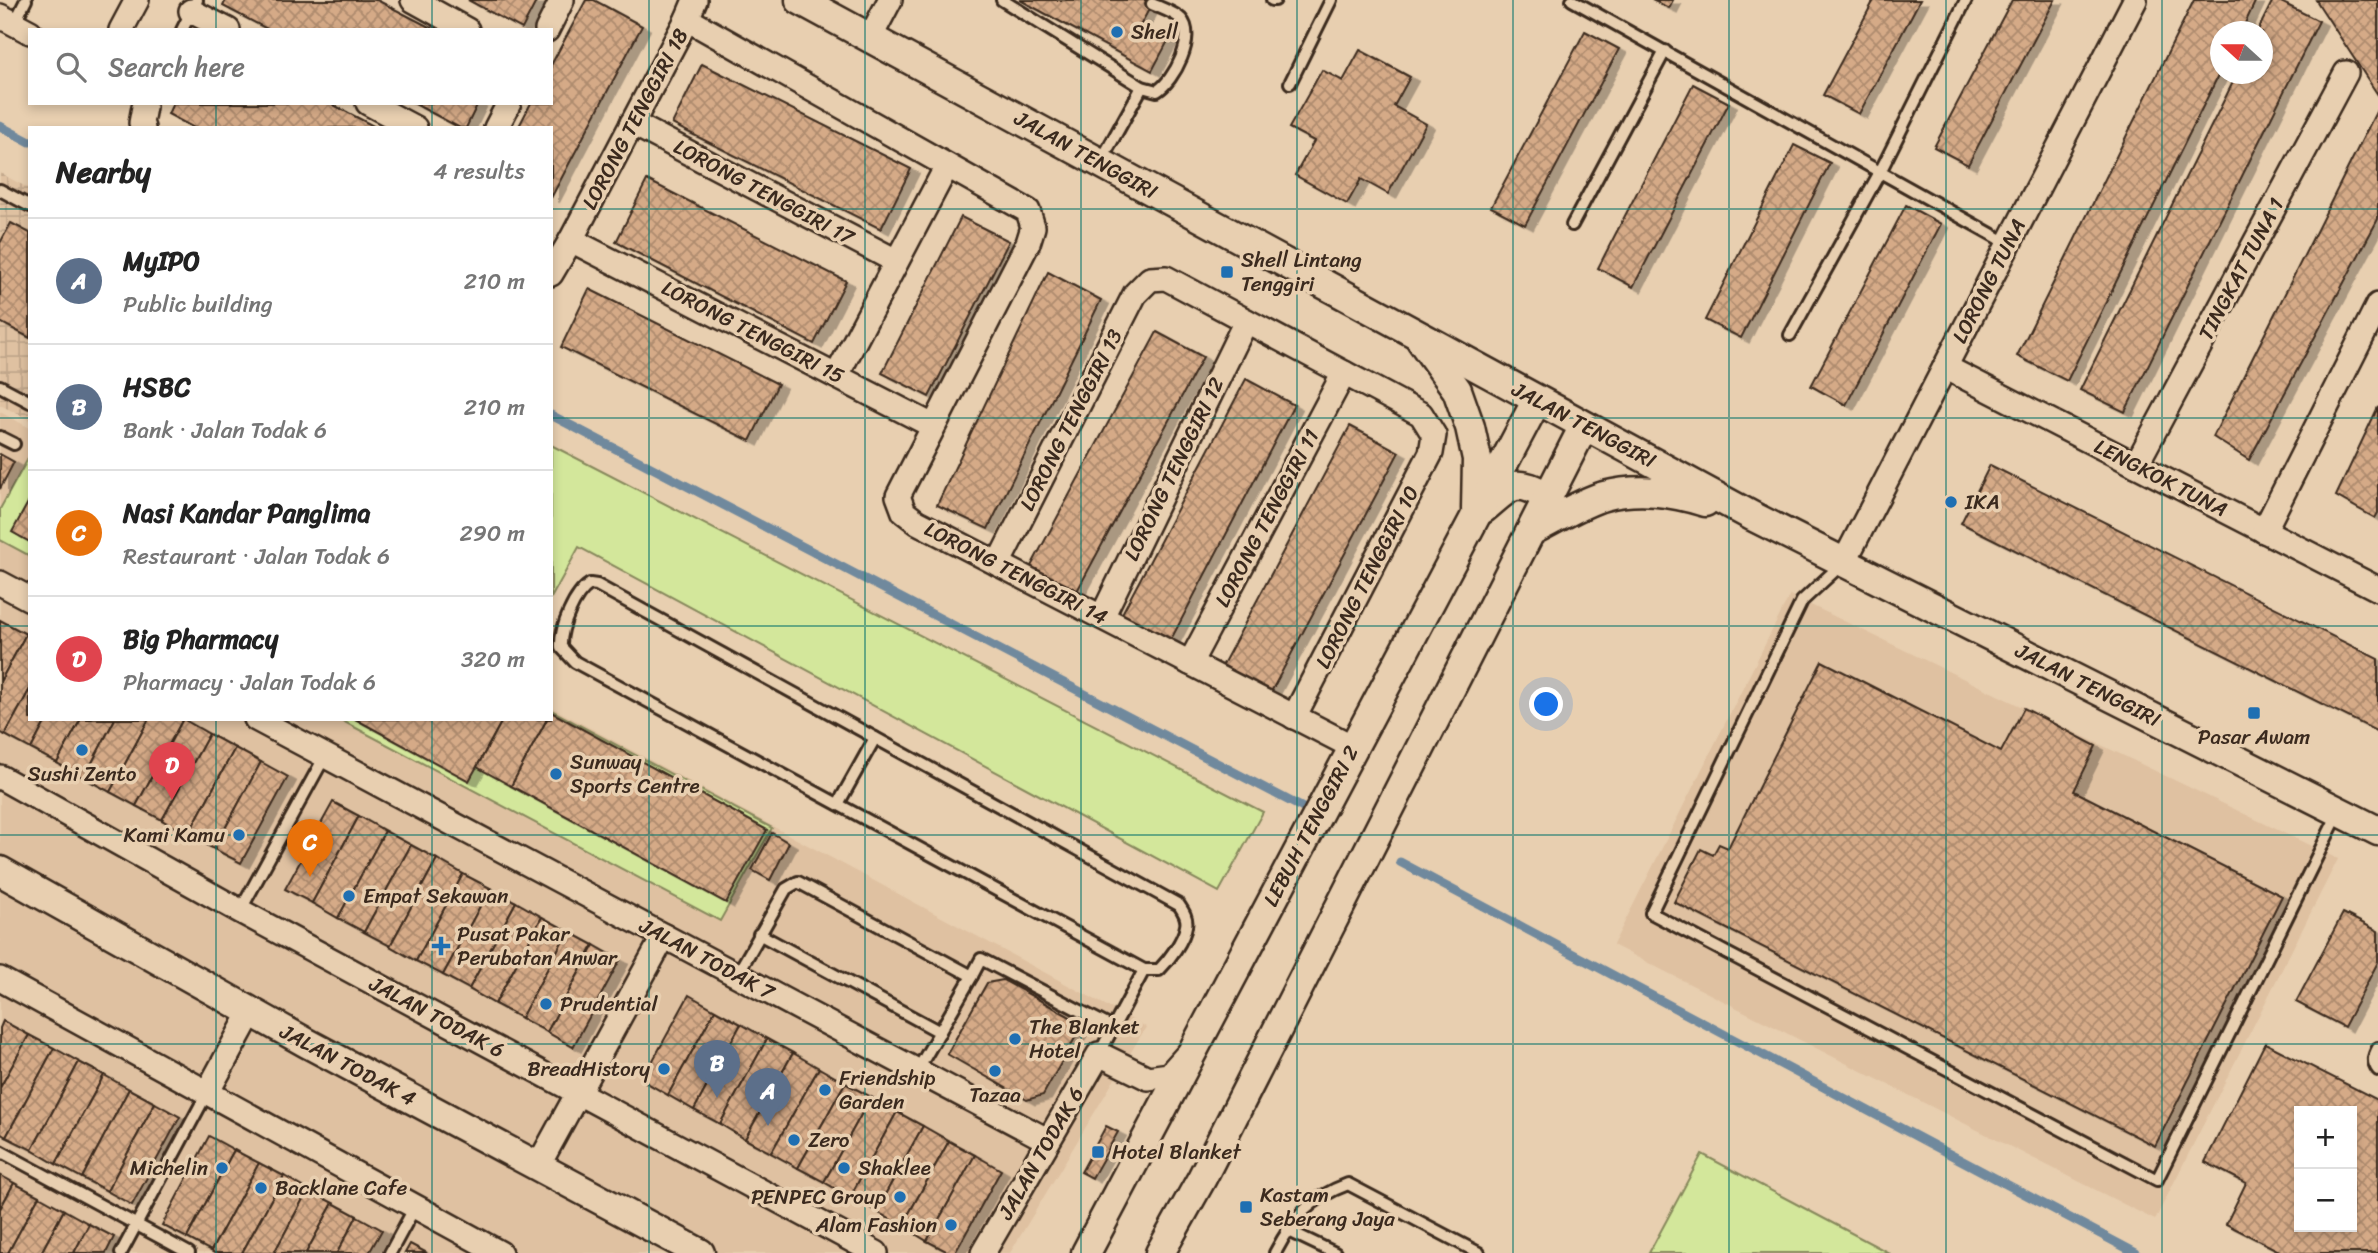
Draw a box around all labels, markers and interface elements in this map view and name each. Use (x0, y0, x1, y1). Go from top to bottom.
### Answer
place label: Shell (1131, 13, 1179, 51)
street label: LORONG TENGGIRI 18 (571, 21, 699, 217)
north arrow (2210, 21, 2273, 84)
marker: Shell (1109, 24, 1125, 40)
search box (28, 28, 553, 105)
text: Search here (108, 44, 245, 90)
icon: search (52, 48, 90, 86)
street label: JALAN TENGGIRI (1006, 99, 1165, 210)
street label: LORONG TENGGIRI 17 (667, 128, 863, 257)
text: Nearby (56, 145, 151, 199)
text: 4 results (433, 151, 525, 192)
street label: TINGKAT TUNA 1 (2187, 191, 2295, 347)
street label: LORONG TUNA (1941, 212, 2037, 350)
text: MyIPO (123, 238, 200, 284)
place label: Shell Lintang Tenggiri (1241, 241, 1362, 303)
text: A (71, 261, 87, 302)
text: 210 m (464, 261, 525, 302)
marker: Shell Lintang Tenggiri (1219, 264, 1235, 280)
street label: LORONG TENGGIRI 15 (655, 269, 851, 395)
text: Public building (123, 284, 273, 325)
street label: LORONG TENGGIRI 13 (1009, 322, 1134, 518)
text: HSBC (123, 364, 191, 410)
street label: JALAN TENGGIRI (1504, 370, 1664, 479)
street label: LORONG TENGGIRI 12 (1113, 371, 1235, 567)
text: B (72, 387, 86, 428)
text: 210 m (464, 387, 525, 428)
text: Bank · Jalan Todak 6 (123, 410, 327, 451)
street label: LORONG TENGGIRI 11 (1204, 422, 1330, 614)
street label: LENGKOK TUNA (2087, 428, 2235, 528)
street label: LORONG TENGGIRI 10 (1304, 478, 1430, 676)
place label: IKA (1964, 483, 2000, 521)
text: Nasi Kandar Panglima (123, 490, 371, 536)
marker: IKA (1943, 494, 1959, 510)
street label: LORONG TENGGIRI 14 (918, 510, 1114, 636)
text: C (72, 513, 86, 554)
text: 290 m (459, 513, 525, 554)
text: Restaurant · Jalan Todak 6 (123, 536, 390, 577)
text: Big Pharmacy (123, 616, 278, 662)
street label: JALAN TENGGIRI (2008, 632, 2168, 738)
text: D (72, 639, 86, 680)
text: 320 m (461, 639, 525, 680)
text: Pharmacy · Jalan Todak 6 (123, 662, 376, 703)
your location (1529, 687, 1563, 721)
marker: Pasar Awam (2246, 705, 2262, 721)
place label: Pasar Awam (2198, 718, 2310, 756)
street label: LEBUH TENGGIRI 2 (1252, 738, 1370, 914)
marker: Sushi Zento (74, 742, 90, 758)
pin: D (149, 742, 195, 800)
place label: Sunway Sports Centre (570, 743, 700, 805)
place label: Sushi Zento (28, 755, 137, 793)
marker: Sunway Sports Centre (548, 766, 564, 782)
place label: Kami Kamu (124, 816, 226, 854)
pin: C (287, 819, 333, 877)
marker: Kami Kamu (231, 827, 247, 843)
place label: Empat Sekawan (363, 877, 508, 915)
marker: Empat Sekawan (341, 888, 357, 904)
street label: JALAN TODAK 7 (631, 907, 783, 1012)
place label: Pusat Pakar Perubatan Anwar (457, 915, 618, 977)
marker: Pusat Pakar Perubatan Anwar (431, 936, 451, 956)
street label: JALAN TODAK 6 (361, 965, 512, 1069)
place label: Prudential (560, 985, 658, 1023)
marker: Prudential (538, 996, 554, 1012)
place label: The Blanket Hotel (1029, 1008, 1140, 1070)
street label: JALAN TODAK 4 (272, 1013, 423, 1117)
marker: The Blanket Hotel (1007, 1031, 1023, 1047)
pin: B (694, 1040, 740, 1098)
place label: BreadHistory (527, 1050, 650, 1088)
place label: Friendship Garden (839, 1059, 936, 1121)
marker: BreadHistory (656, 1061, 672, 1077)
marker: Tazaa (987, 1063, 1003, 1079)
pin: A (745, 1068, 791, 1126)
place label: Tazaa (969, 1076, 1021, 1114)
street label: JALAN TODAK 6 (987, 1079, 1095, 1228)
marker: Friendship Garden (817, 1082, 833, 1098)
map controls (2294, 1106, 2357, 1232)
button: + (2294, 1106, 2357, 1169)
place label: Zero (808, 1121, 850, 1159)
marker: Zero (786, 1132, 802, 1148)
place label: Hotel Blanket (1112, 1133, 1242, 1171)
marker: Hotel Blanket (1090, 1144, 1106, 1160)
place label: Michelin (130, 1149, 208, 1187)
place label: Shaklee (858, 1149, 931, 1187)
marker: Michelin (214, 1160, 230, 1176)
marker: Shaklee (836, 1160, 852, 1176)
place label: Backlane Cafe (275, 1169, 408, 1207)
button: − (2294, 1169, 2357, 1232)
place label: Kastam Seberang Jaya (1260, 1176, 1395, 1238)
place label: PENPEC Group (751, 1178, 886, 1216)
marker: Backlane Cafe (253, 1180, 269, 1196)
marker: PENPEC Group (892, 1189, 908, 1205)
marker: Kastam Seberang Jaya (1238, 1199, 1254, 1215)
place label: Alam Fashion (815, 1206, 937, 1244)
marker: Alam Fashion (943, 1217, 959, 1233)

